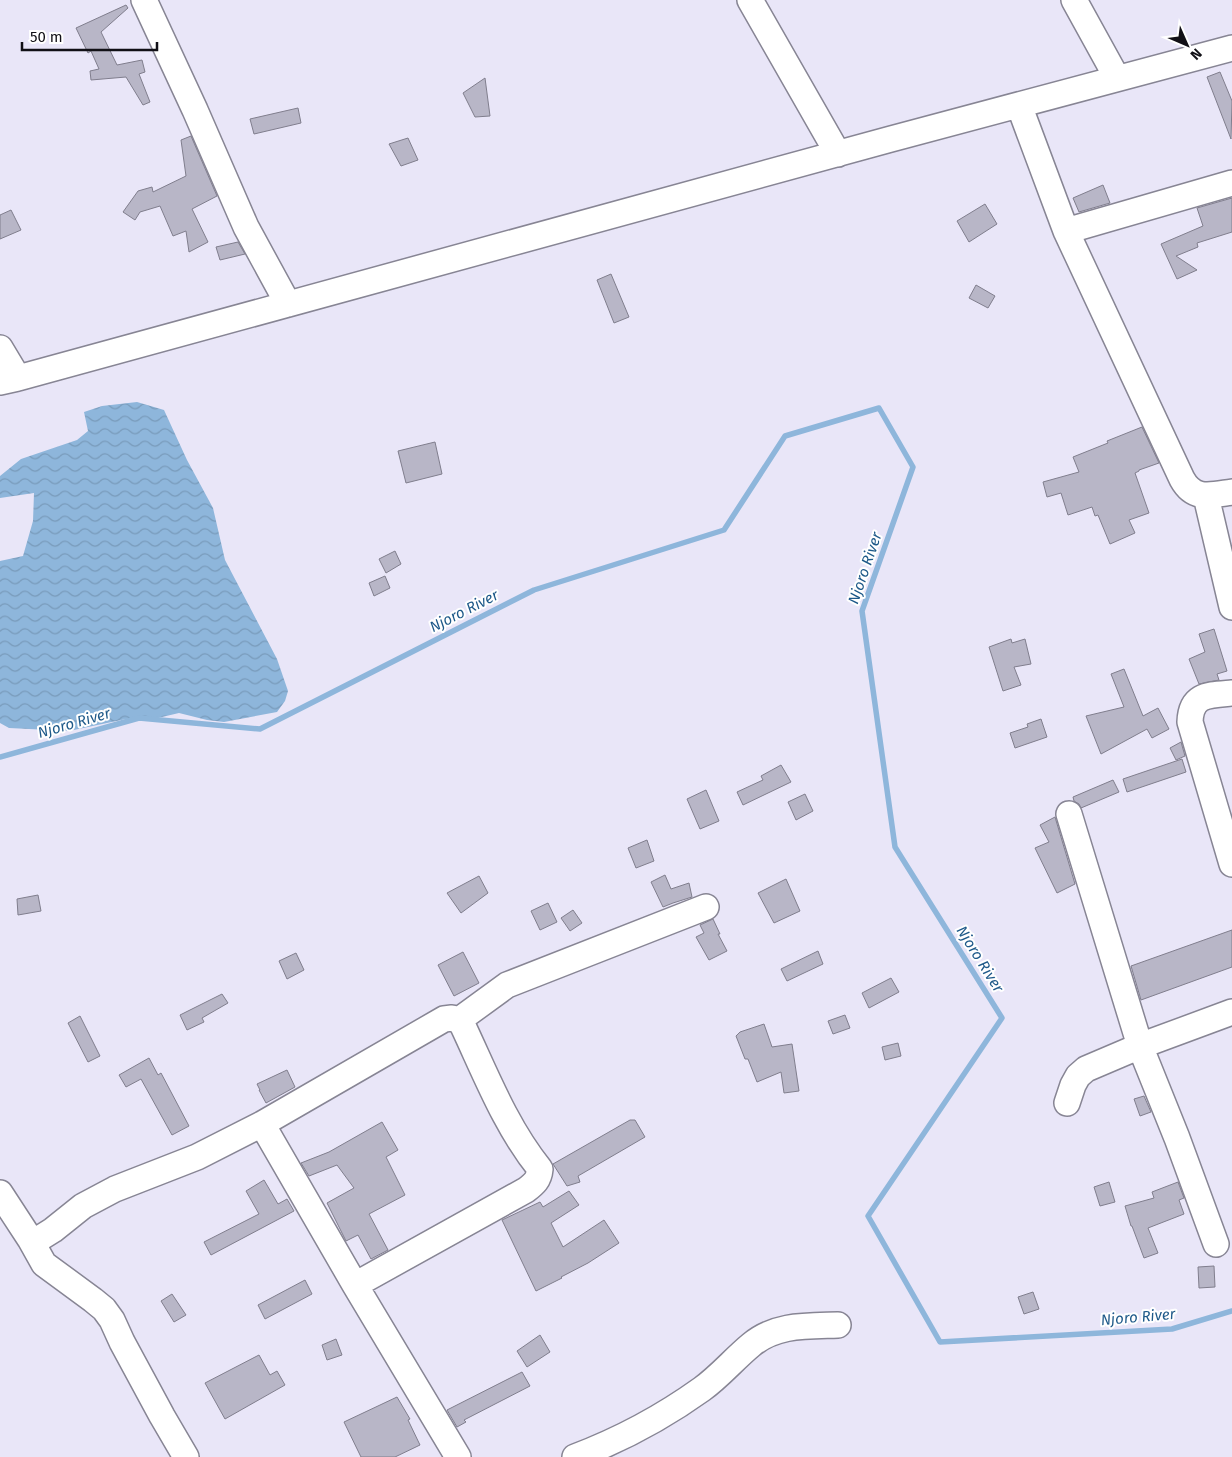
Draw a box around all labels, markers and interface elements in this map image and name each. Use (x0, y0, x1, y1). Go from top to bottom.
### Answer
scale bar (22, 20, 158, 52)
north arrow (1162, 20, 1212, 70)
text: 50 m (30, 28, 63, 46)
text: N (1187, 45, 1205, 63)
water label: Njoro River (844, 529, 886, 606)
water label: Njoro River (427, 585, 503, 636)
water label: Njoro River (36, 704, 114, 742)
water label: Njoro River (953, 923, 1008, 997)
water label: Njoro River (1100, 1305, 1177, 1329)

